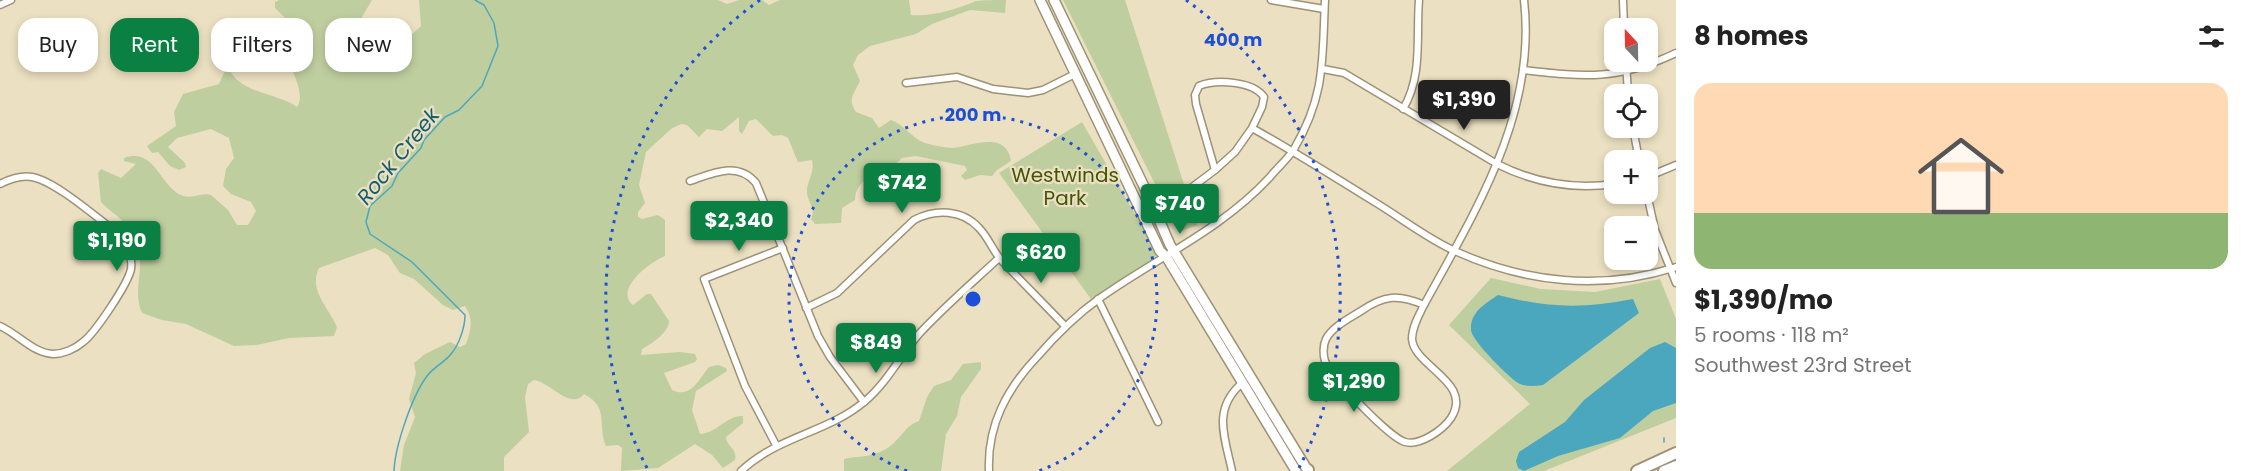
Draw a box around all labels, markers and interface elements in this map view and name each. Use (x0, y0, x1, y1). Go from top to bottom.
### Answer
chip: Buy (18, 18, 98, 72)
chip: Rent (110, 18, 199, 72)
chip: Filters (211, 18, 313, 72)
chip: New (325, 18, 412, 72)
north arrow (1604, 18, 1658, 72)
map controls (1604, 18, 1658, 270)
text: 8 homes (1694, 18, 1809, 54)
icon: filters (2195, 20, 2228, 53)
text: 400 m (1204, 27, 1262, 52)
pin: $1,390 (1415, 80, 1513, 131)
button: locate (1604, 84, 1658, 138)
text: $1,390 (1432, 85, 1496, 113)
water label: Rock Creek (350, 101, 447, 211)
text: 200 m (945, 102, 1001, 127)
icon: home (1907, 122, 2015, 230)
button: + (1604, 150, 1658, 204)
park label: Westwinds Park (1011, 161, 1119, 212)
pin: $742 (866, 163, 938, 214)
text: $742 (878, 168, 926, 196)
pin: $740 (1144, 184, 1216, 235)
text: $740 (1155, 189, 1205, 217)
pin: $2,340 (690, 201, 788, 252)
text: $2,340 (705, 206, 774, 234)
button: − (1604, 216, 1658, 270)
pin: $1,190 (68, 221, 166, 272)
text: $1,190 (87, 226, 147, 254)
pin: $620 (1005, 233, 1077, 284)
text: $620 (1016, 238, 1066, 266)
text: $1,390/mo (1694, 282, 1833, 318)
centre of rings (963, 289, 983, 309)
text: 5 rooms · 118 m² (1694, 321, 1849, 349)
pin: $849 (840, 323, 912, 374)
text: $849 (850, 328, 902, 356)
text: Southwest 23rd Street (1694, 351, 1911, 379)
pin: $1,290 (1305, 362, 1403, 413)
text: $1,290 (1322, 367, 1386, 395)

